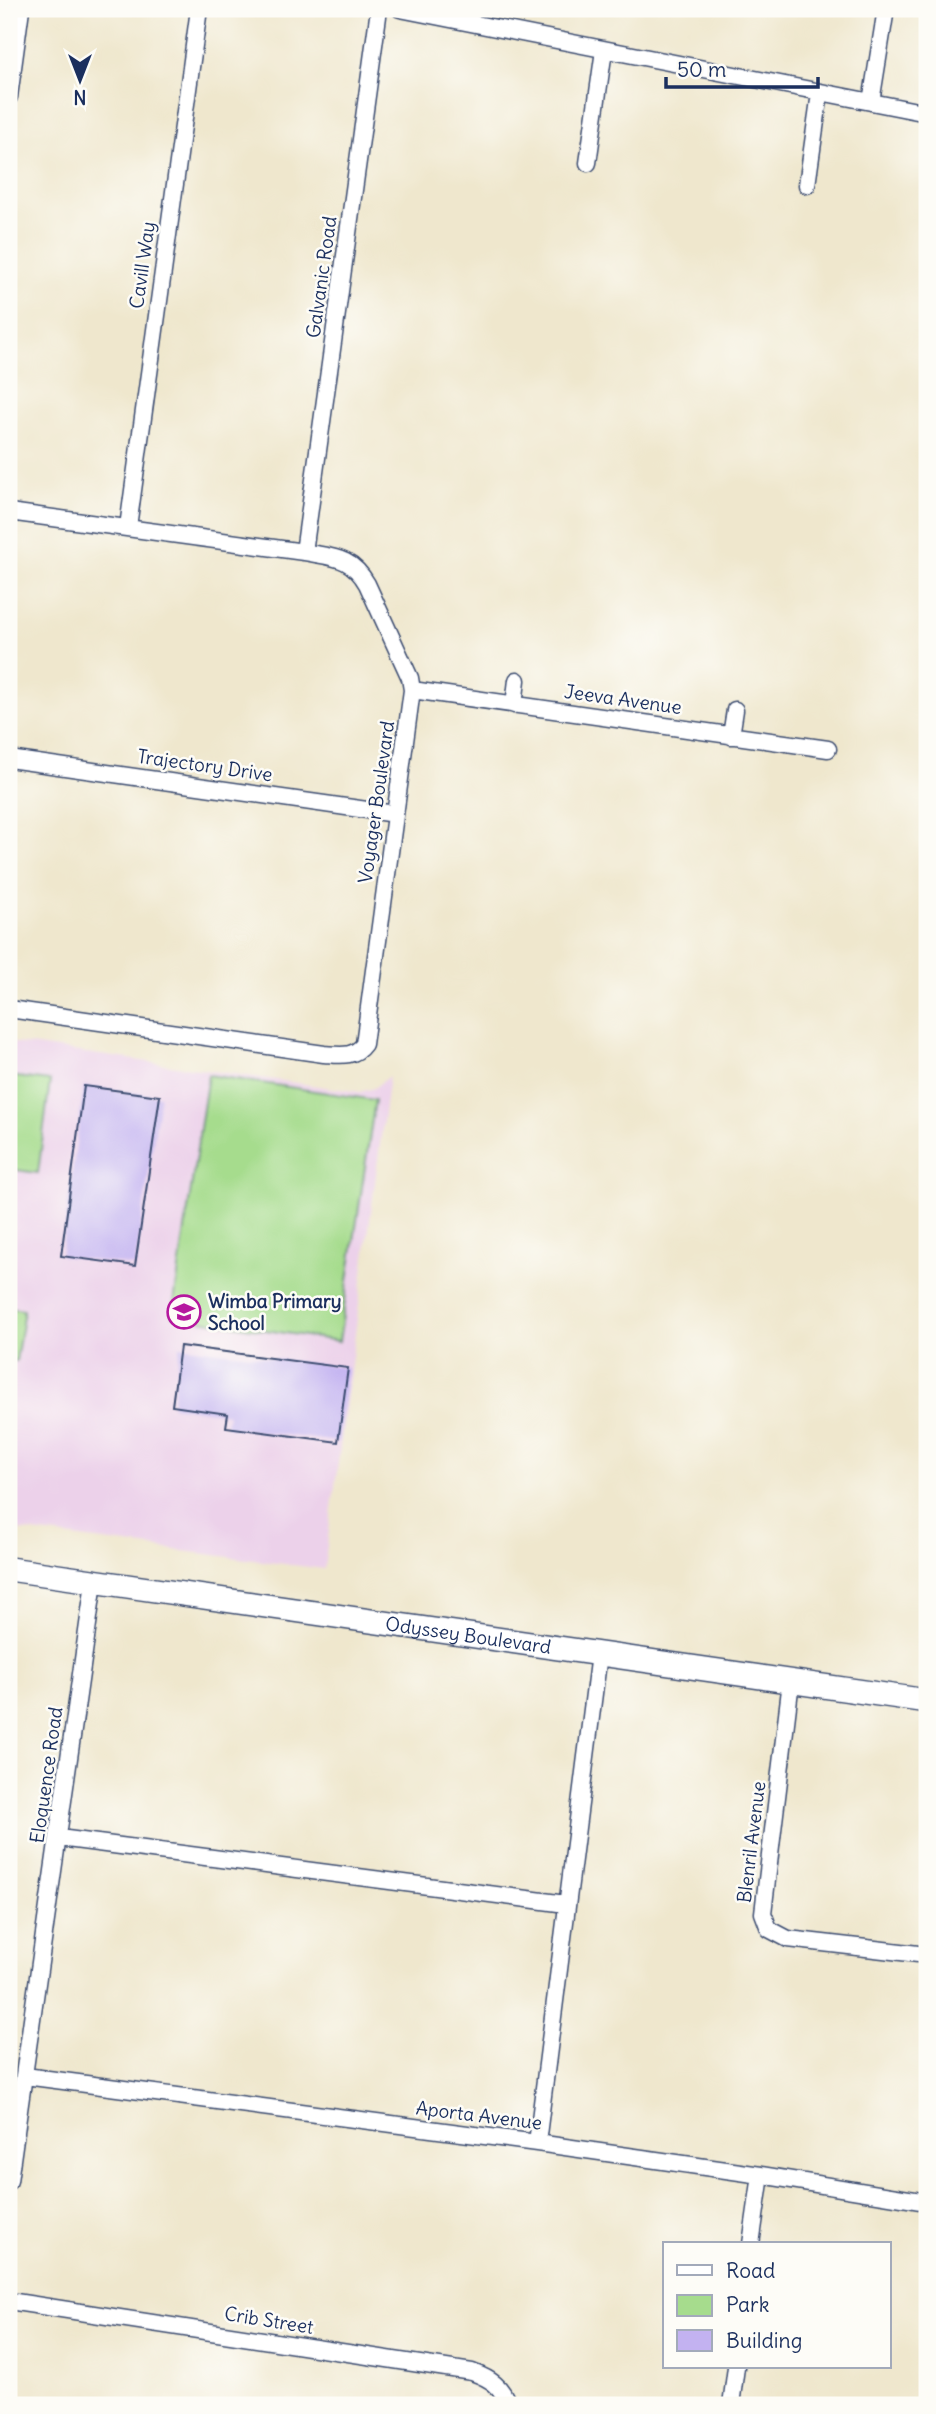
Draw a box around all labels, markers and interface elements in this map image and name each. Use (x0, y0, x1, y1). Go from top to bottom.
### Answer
north arrow (46, 46, 116, 116)
scale bar (666, 46, 819, 90)
text: 50 m (677, 56, 726, 83)
text: N (73, 85, 87, 109)
street label: Galvanic Road (301, 215, 341, 339)
street label: Cavill Way (124, 220, 160, 310)
street label: Jeeva Avenue (563, 679, 683, 719)
street label: Voyager Boulevard (353, 719, 399, 885)
street label: Trajectory Drive (136, 744, 274, 786)
place label: Wimba Primary School (208, 1289, 342, 1335)
school or university icon: Wimba Primary School (165, 1293, 203, 1331)
street label: Odyssey Boulevard (384, 1611, 553, 1659)
street label: Eloquence Road (25, 1705, 67, 1845)
street label: Blenril Avenue (732, 1780, 770, 1904)
street label: Aporta Avenue (415, 2095, 543, 2135)
legend (663, 2242, 890, 2368)
text: Road (726, 2257, 775, 2284)
text: Park (726, 2291, 769, 2318)
street label: Crib Street (223, 2301, 315, 2339)
text: Building (726, 2327, 802, 2354)

